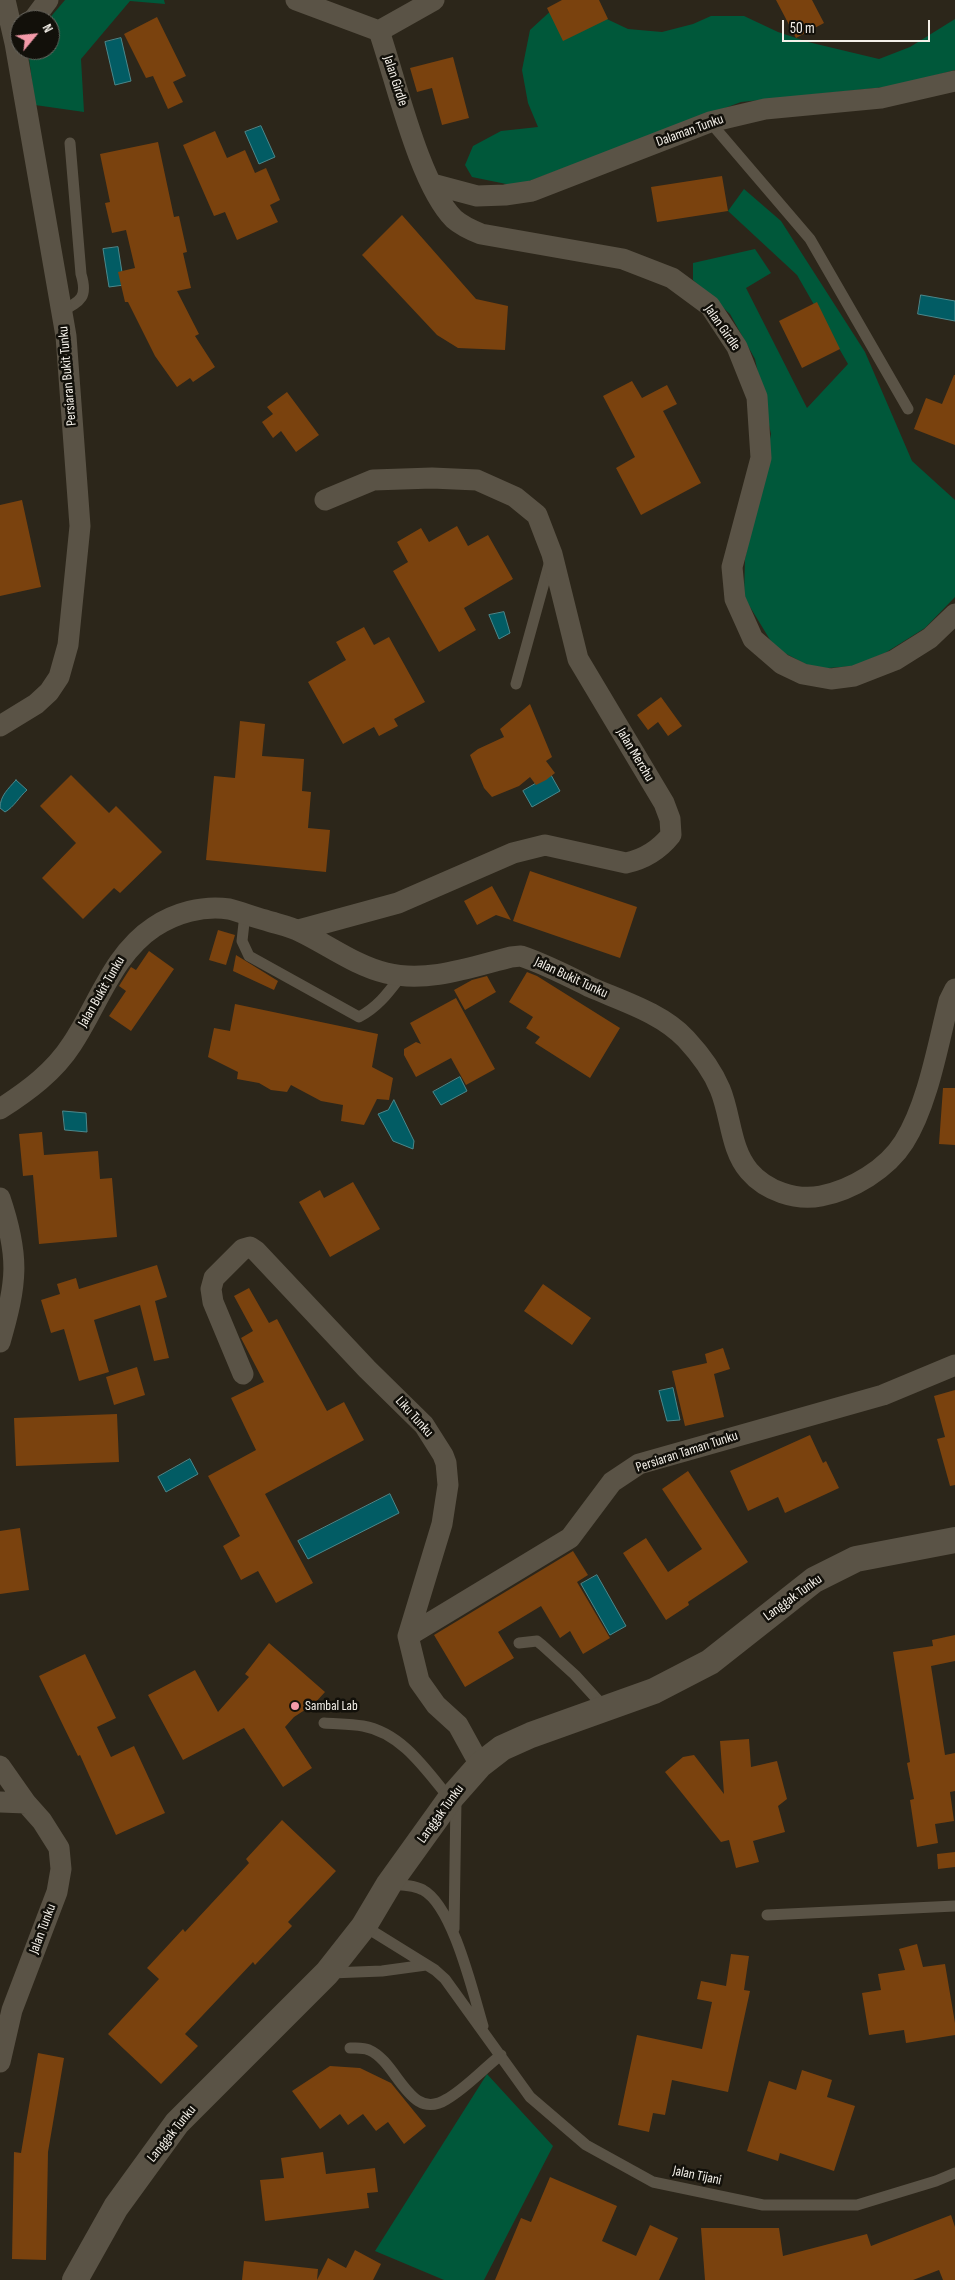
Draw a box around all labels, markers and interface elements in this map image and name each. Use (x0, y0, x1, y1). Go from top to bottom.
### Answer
north arrow (10, 10, 60, 60)
scale bar (785, 10, 932, 42)
text: 50 m (790, 19, 815, 38)
text: N (39, 21, 57, 35)
street label: Jalan Girdle (379, 54, 411, 108)
street label: Dalaman Tunku (654, 111, 726, 151)
street label: Jalan Girdle (700, 302, 744, 354)
street label: Persiaran Bukit Tunku (55, 325, 81, 427)
street label: Jalan Merchu (612, 725, 658, 785)
street label: Jalan Bukit Tunku (75, 954, 129, 1030)
street label: Jalan Bukit Tunku (532, 954, 610, 1002)
street label: Liku Tunku (391, 1393, 437, 1441)
street label: Persiaran Taman Tunku (634, 1428, 740, 1476)
street label: Langgak Tunku (760, 1571, 826, 1625)
place label: Sambal Lab (305, 1698, 358, 1714)
marker: Sambal Lab (289, 1700, 301, 1712)
street label: Langgak Tunku (414, 1781, 468, 1847)
street label: Jalan Tunku (26, 1902, 60, 1956)
street label: Langgak Tunku (144, 2102, 200, 2166)
street label: Jalan Tijani (671, 2163, 723, 2189)

